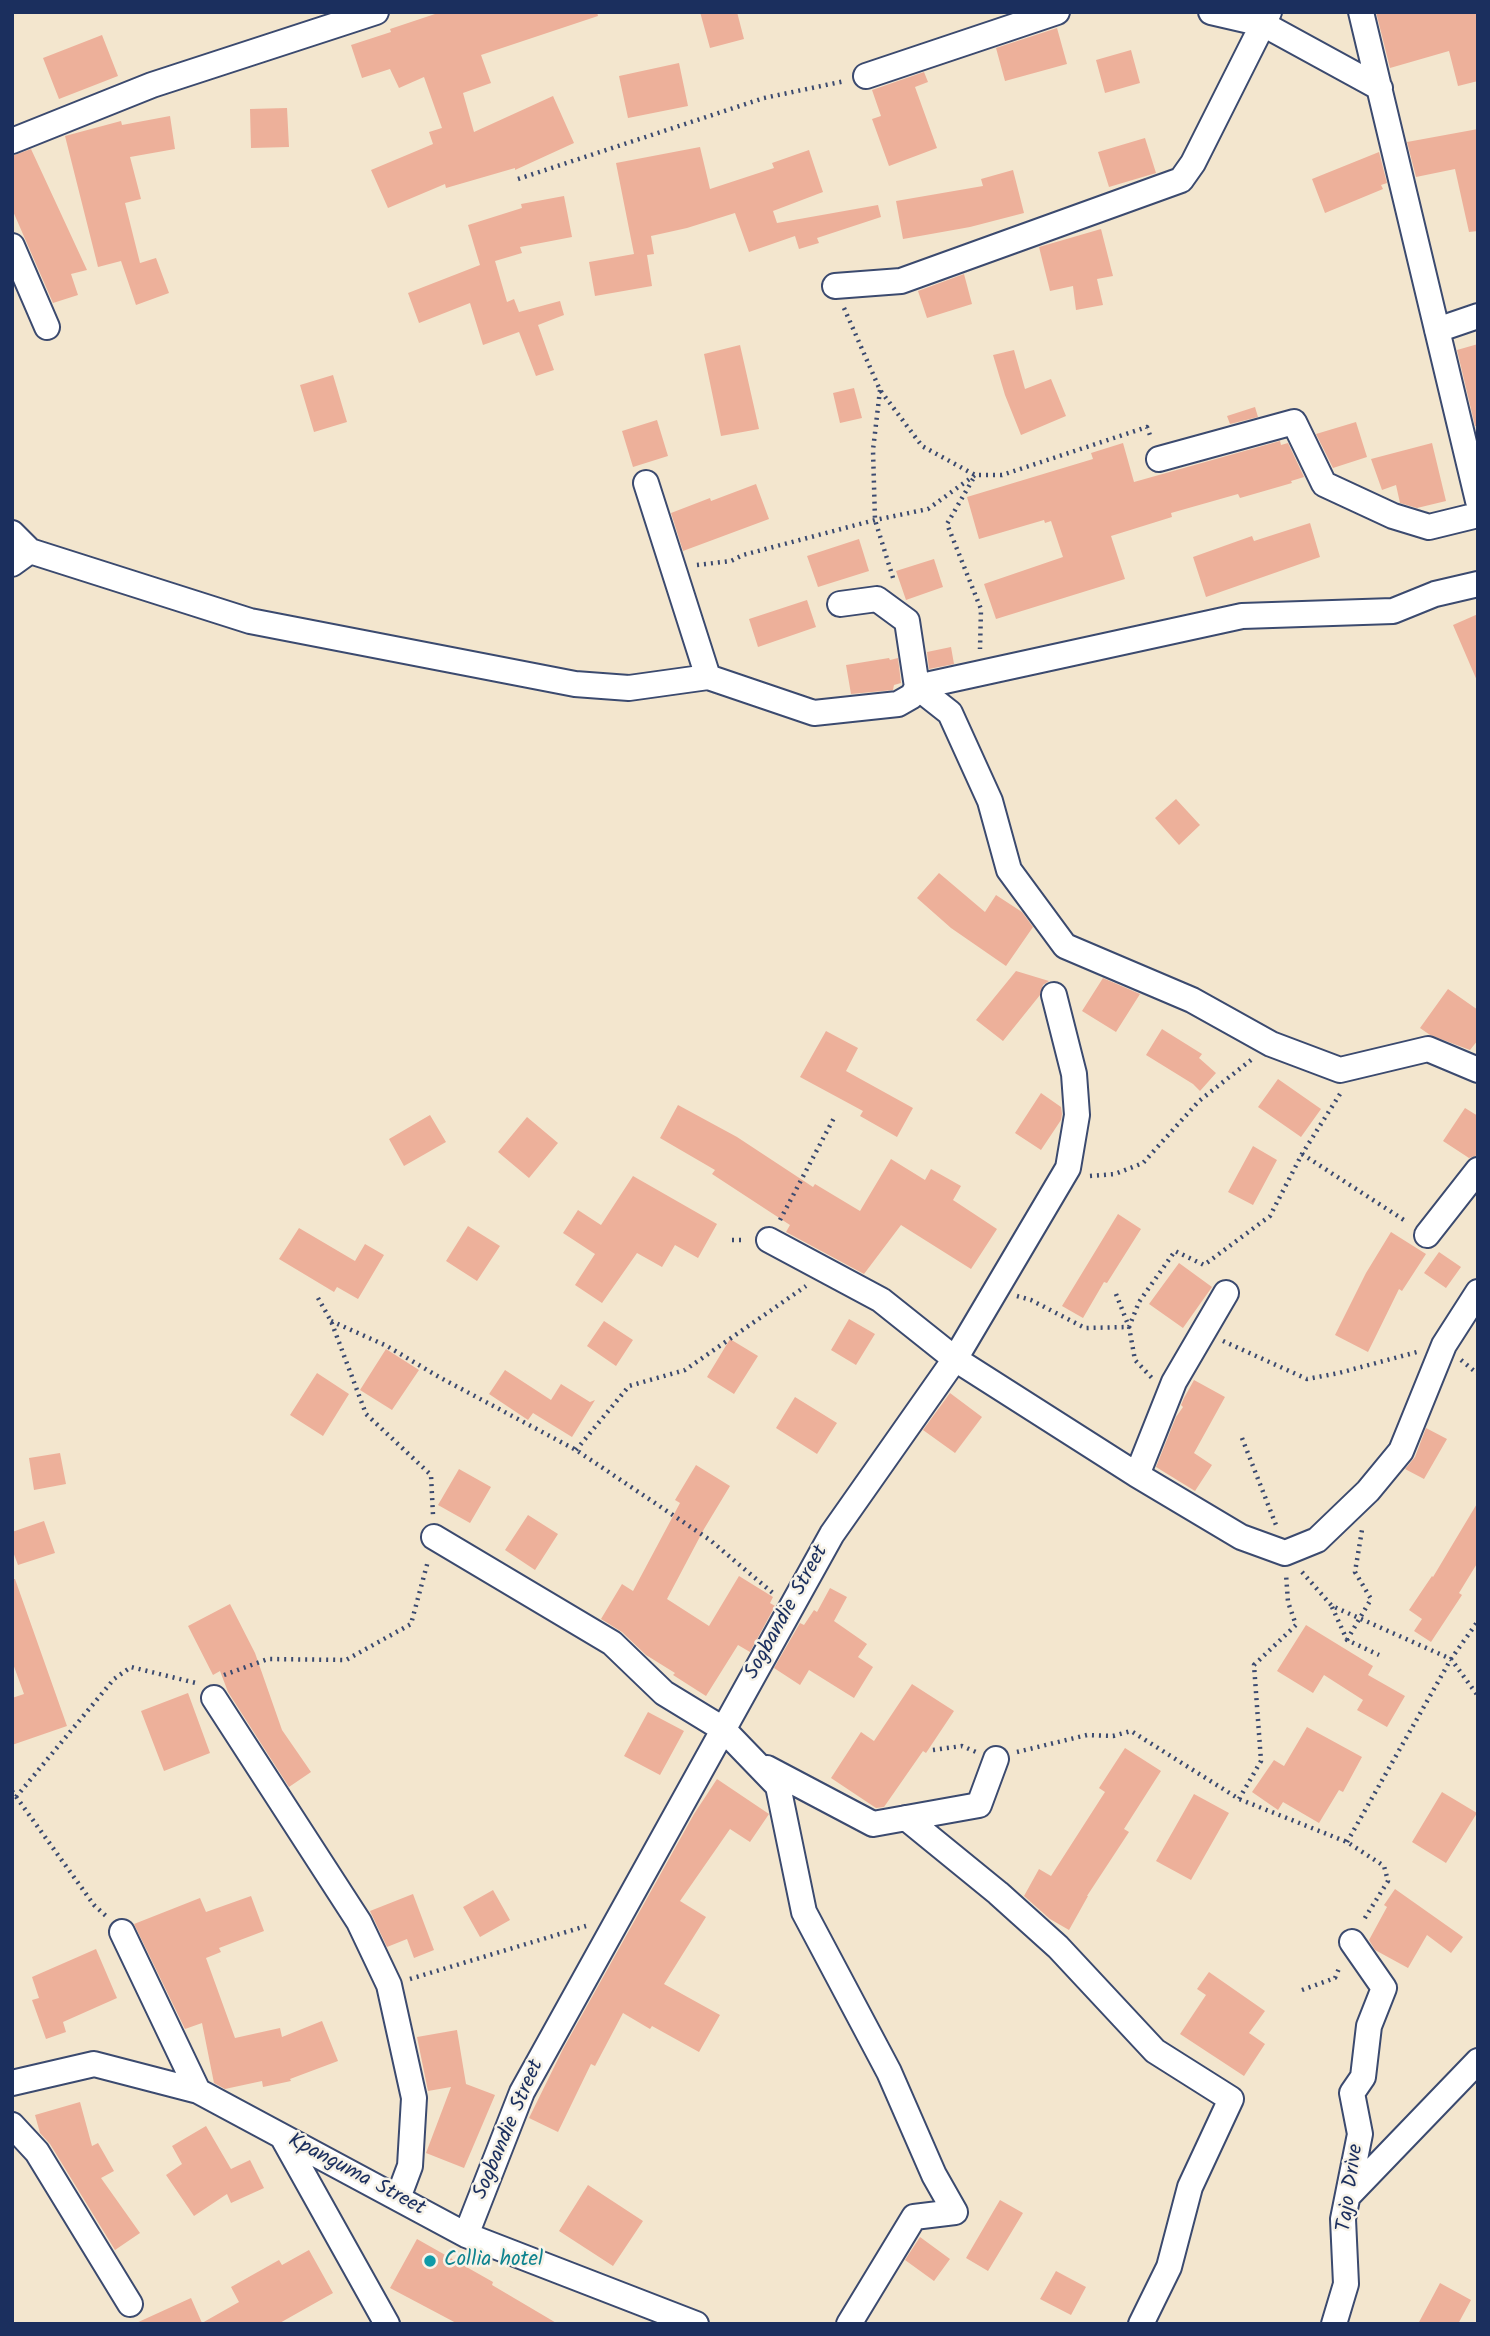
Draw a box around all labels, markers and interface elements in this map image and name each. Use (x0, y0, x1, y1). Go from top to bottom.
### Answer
street label: Sogbandie Street (741, 1542, 835, 1684)
street label: Sogbandie Street (469, 2056, 551, 2204)
street label: Kpanguma Street (283, 2129, 429, 2223)
street label: Tajo Drive (1333, 2143, 1371, 2233)
place label: Collia hotel (444, 2248, 543, 2274)
marker: Collia hotel (422, 2253, 438, 2269)

